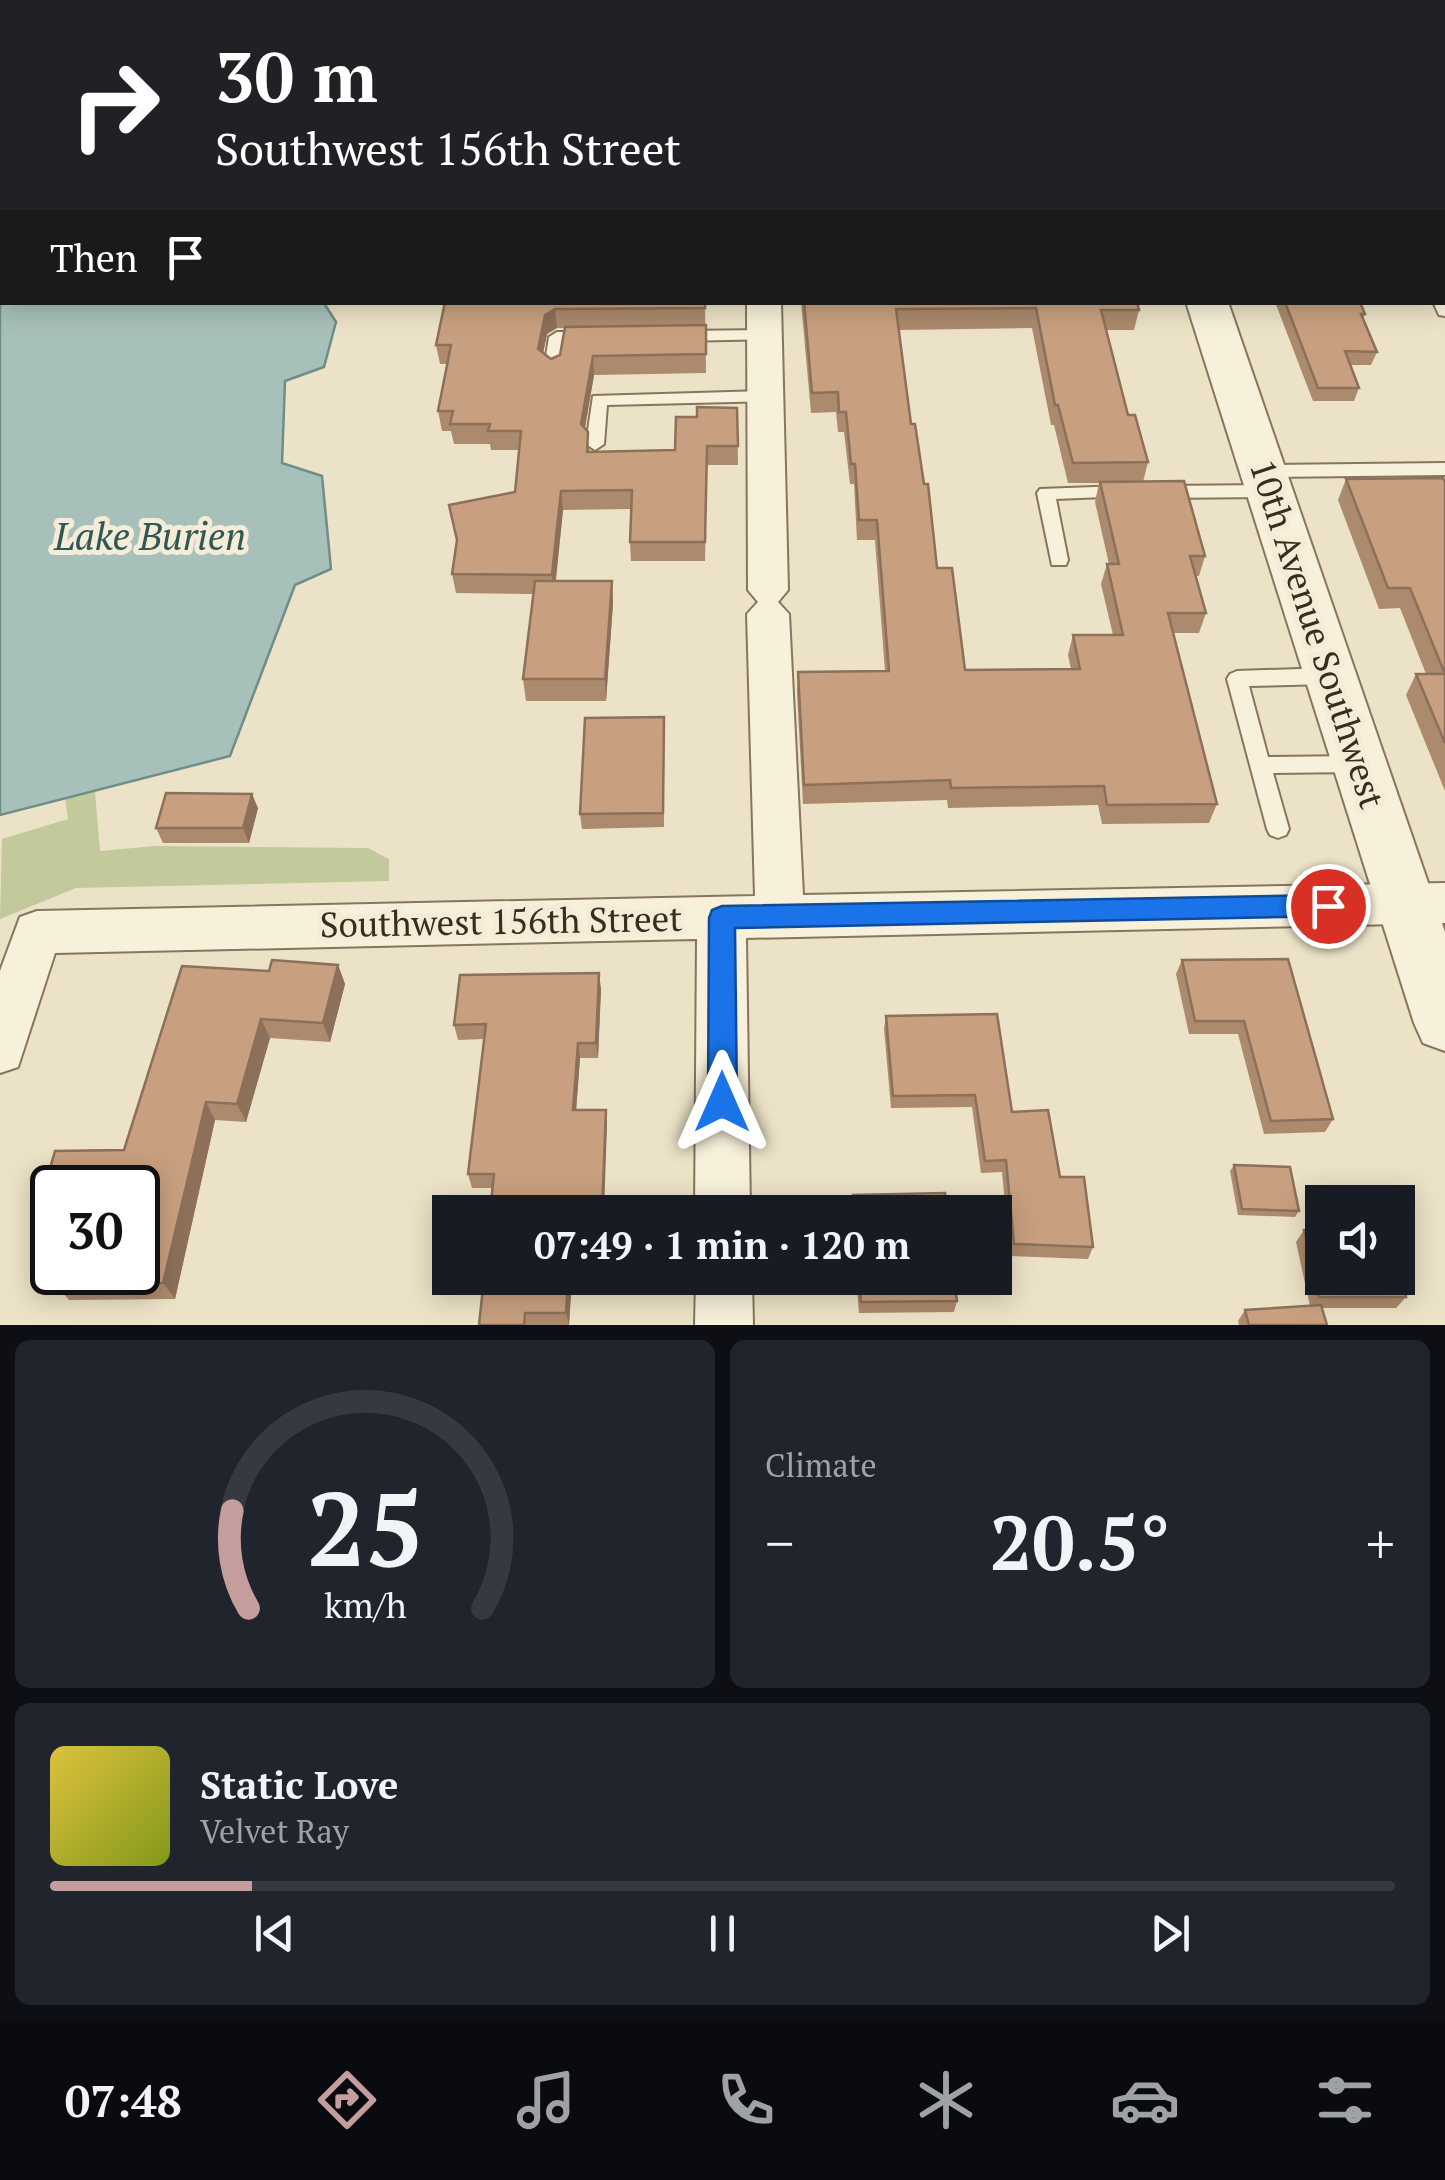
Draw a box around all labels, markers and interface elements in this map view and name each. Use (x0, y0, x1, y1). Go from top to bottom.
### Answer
text: 30 m (215, 29, 378, 122)
icon: right (50, 40, 180, 170)
text: Southwest 156th Street (215, 118, 681, 178)
icon: arrive (158, 230, 213, 285)
text: Then (50, 233, 138, 283)
street label: 10th Avenue Southwest (1240, 453, 1396, 814)
water label: Lake Burien (53, 511, 246, 561)
pin (1286, 864, 1371, 949)
icon: arrive (1301, 879, 1356, 934)
street label: Southwest 156th Street (319, 895, 683, 947)
position arrow (670, 1050, 774, 1154)
speed limit sign: 30 (30, 1165, 160, 1295)
map controls (1305, 1185, 1415, 1295)
button: sound (1305, 1185, 1415, 1295)
text: 07:49 · 1 min · 120 m (534, 1220, 910, 1270)
text: Climate (765, 1444, 877, 1486)
text: 25 (306, 1458, 424, 1596)
text: 20.5° (990, 1492, 1170, 1591)
text: − (765, 1506, 794, 1579)
text: + (1366, 1506, 1395, 1579)
text: km/h (324, 1581, 406, 1628)
text: Static Love (200, 1760, 398, 1810)
text: Velvet Ray (200, 1810, 349, 1852)
icon: previous (247, 1906, 302, 1961)
icon: pause (695, 1906, 750, 1961)
icon: next (1143, 1906, 1198, 1961)
icon: directions (312, 2065, 382, 2135)
icon: music (511, 2065, 581, 2135)
icon: phone (711, 2065, 781, 2135)
icon: climate (911, 2065, 981, 2135)
icon: car (1110, 2065, 1180, 2135)
icon: filters (1310, 2065, 1380, 2135)
text: 07:48 (65, 2070, 182, 2130)

